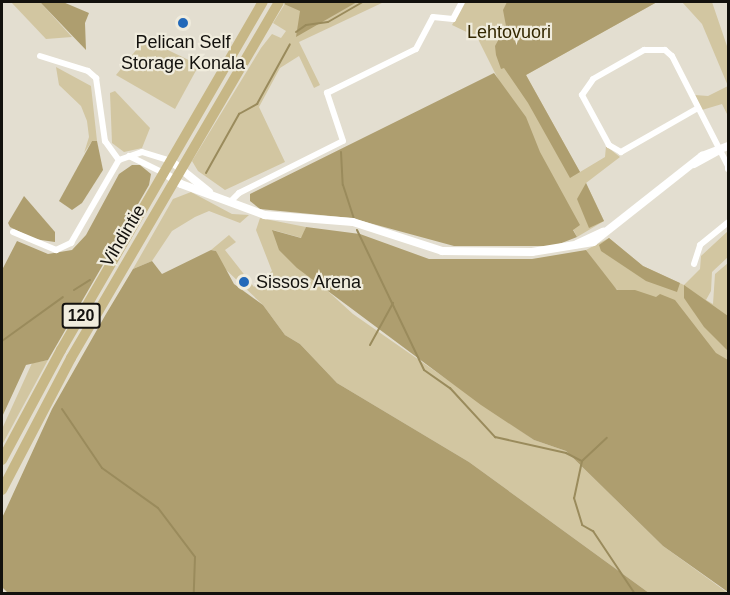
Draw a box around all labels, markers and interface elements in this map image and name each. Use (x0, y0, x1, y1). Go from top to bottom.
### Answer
marker: Pelican Self Storage Konala (176, 16, 190, 30)
park label: Lehtovuori (467, 21, 551, 43)
place label: Pelican Self Storage Konala (121, 32, 245, 74)
street label: Vihdintie (96, 201, 150, 271)
place label: Sissos Arena (256, 271, 362, 293)
marker: Sissos Arena (237, 275, 251, 289)
road number: 120 (62, 303, 100, 329)

